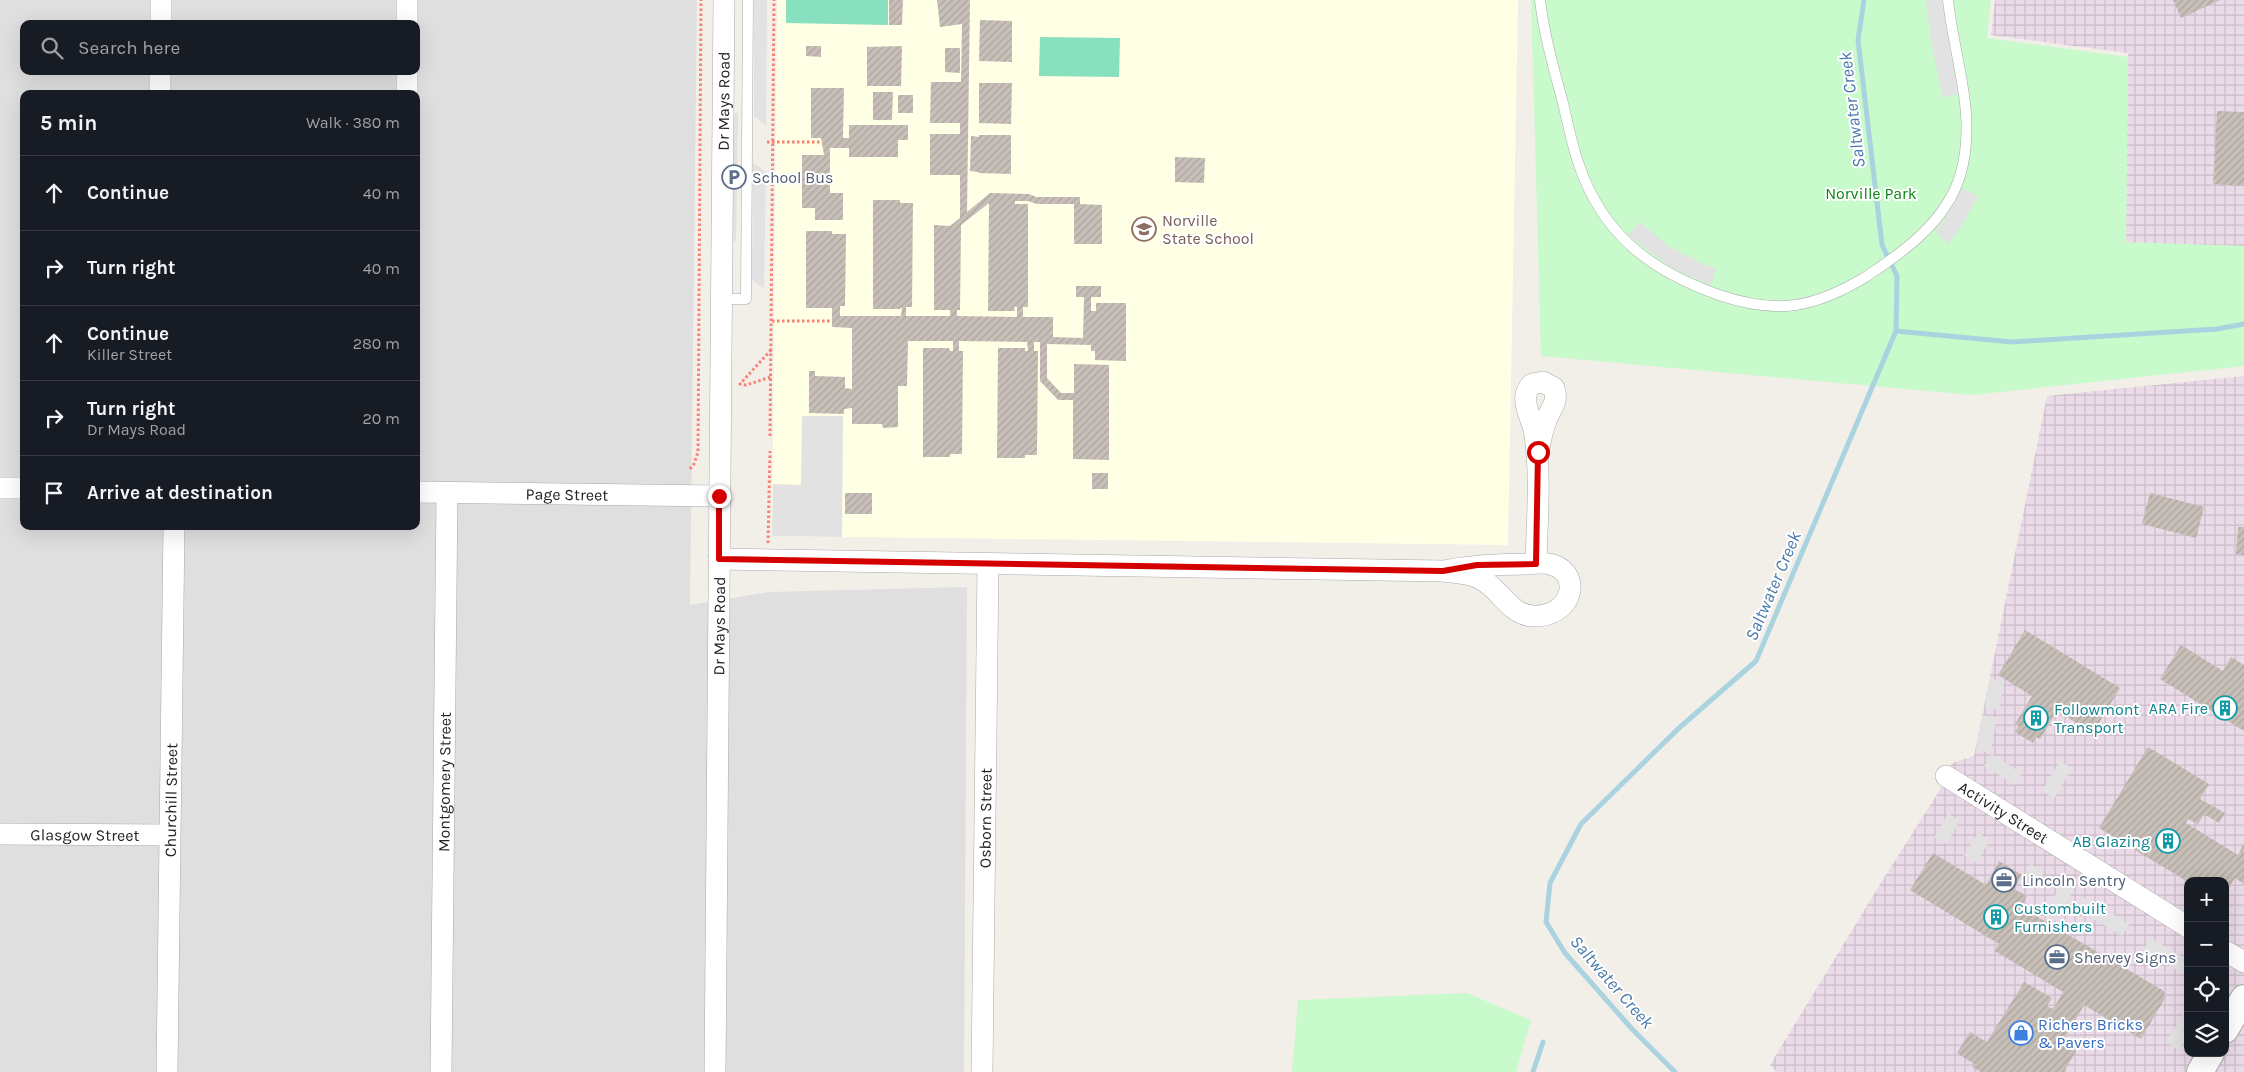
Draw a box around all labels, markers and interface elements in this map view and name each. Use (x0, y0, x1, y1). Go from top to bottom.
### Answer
search box (20, 20, 420, 75)
icon: search (38, 34, 66, 62)
text: Search here (78, 37, 180, 59)
water label: Saltwater Creek (1834, 50, 1870, 169)
street label: Dr Mays Road (713, 51, 733, 151)
text: 5 min (40, 111, 97, 135)
text: Walk · 380 m (306, 113, 400, 132)
parking icon: School Bus (721, 164, 747, 190)
place label: School Bus (752, 168, 833, 187)
icon: ahead (40, 179, 68, 207)
text: Continue (87, 182, 169, 204)
text: 40 m (363, 184, 400, 203)
park label: Norville Park (1825, 184, 1917, 203)
place label: Norville State School (1162, 211, 1254, 248)
school or university icon: Norville State School (1131, 216, 1157, 242)
icon: right (40, 254, 68, 282)
text: Turn right (87, 257, 176, 279)
text: 40 m (363, 259, 400, 278)
text: Continue (87, 323, 169, 345)
icon: ahead (40, 329, 68, 357)
text: 280 m (353, 334, 400, 353)
text: Killer Street (87, 345, 172, 364)
text: Turn right (87, 398, 176, 420)
icon: right (40, 404, 68, 432)
text: 20 m (362, 409, 400, 428)
text: Dr Mays Road (87, 420, 186, 439)
route start (1527, 441, 1550, 464)
icon: arrive (40, 479, 68, 507)
text: Arrive at destination (87, 482, 273, 504)
street label: Page Street (526, 484, 608, 504)
route end (708, 485, 731, 508)
water label: Saltwater Creek (1740, 527, 1806, 644)
street label: Dr Mays Road (709, 576, 729, 676)
building icon: ARA Fire (2212, 695, 2238, 721)
place label: ARA Fire (2149, 699, 2208, 718)
place label: Followmont Transport (2054, 700, 2139, 737)
building icon: Followmont Transport (2023, 705, 2049, 731)
street label: Montgomery Street (434, 712, 454, 852)
street label: Churchill Street (160, 743, 181, 857)
street label: Osborn Street (975, 768, 995, 868)
street label: Activity Street (1955, 777, 2052, 847)
street label: Glasgow Street (30, 825, 140, 844)
building icon: AB Glazing (2155, 828, 2181, 854)
place label: AB Glazing (2072, 832, 2150, 851)
office icon: Lincoln Sentry (1991, 867, 2017, 893)
place label: Lincoln Sentry (2022, 871, 2126, 890)
map controls (2184, 877, 2229, 1057)
button: + (2184, 877, 2229, 922)
place label: Custombuilt Furnishers (2014, 899, 2106, 936)
building icon: Custombuilt Furnishers (1983, 904, 2009, 930)
button: − (2184, 922, 2229, 967)
water label: Saltwater Creek (1565, 931, 1659, 1034)
office icon: Shervey Signs (2044, 944, 2070, 970)
place label: Shervey Signs (2074, 948, 2176, 967)
button: locate (2184, 967, 2229, 1012)
button: layers (2184, 1012, 2229, 1057)
place label: Richers Bricks & Pavers (2038, 1015, 2143, 1052)
shop icon: Richers Bricks & Pavers (2008, 1020, 2034, 1046)

